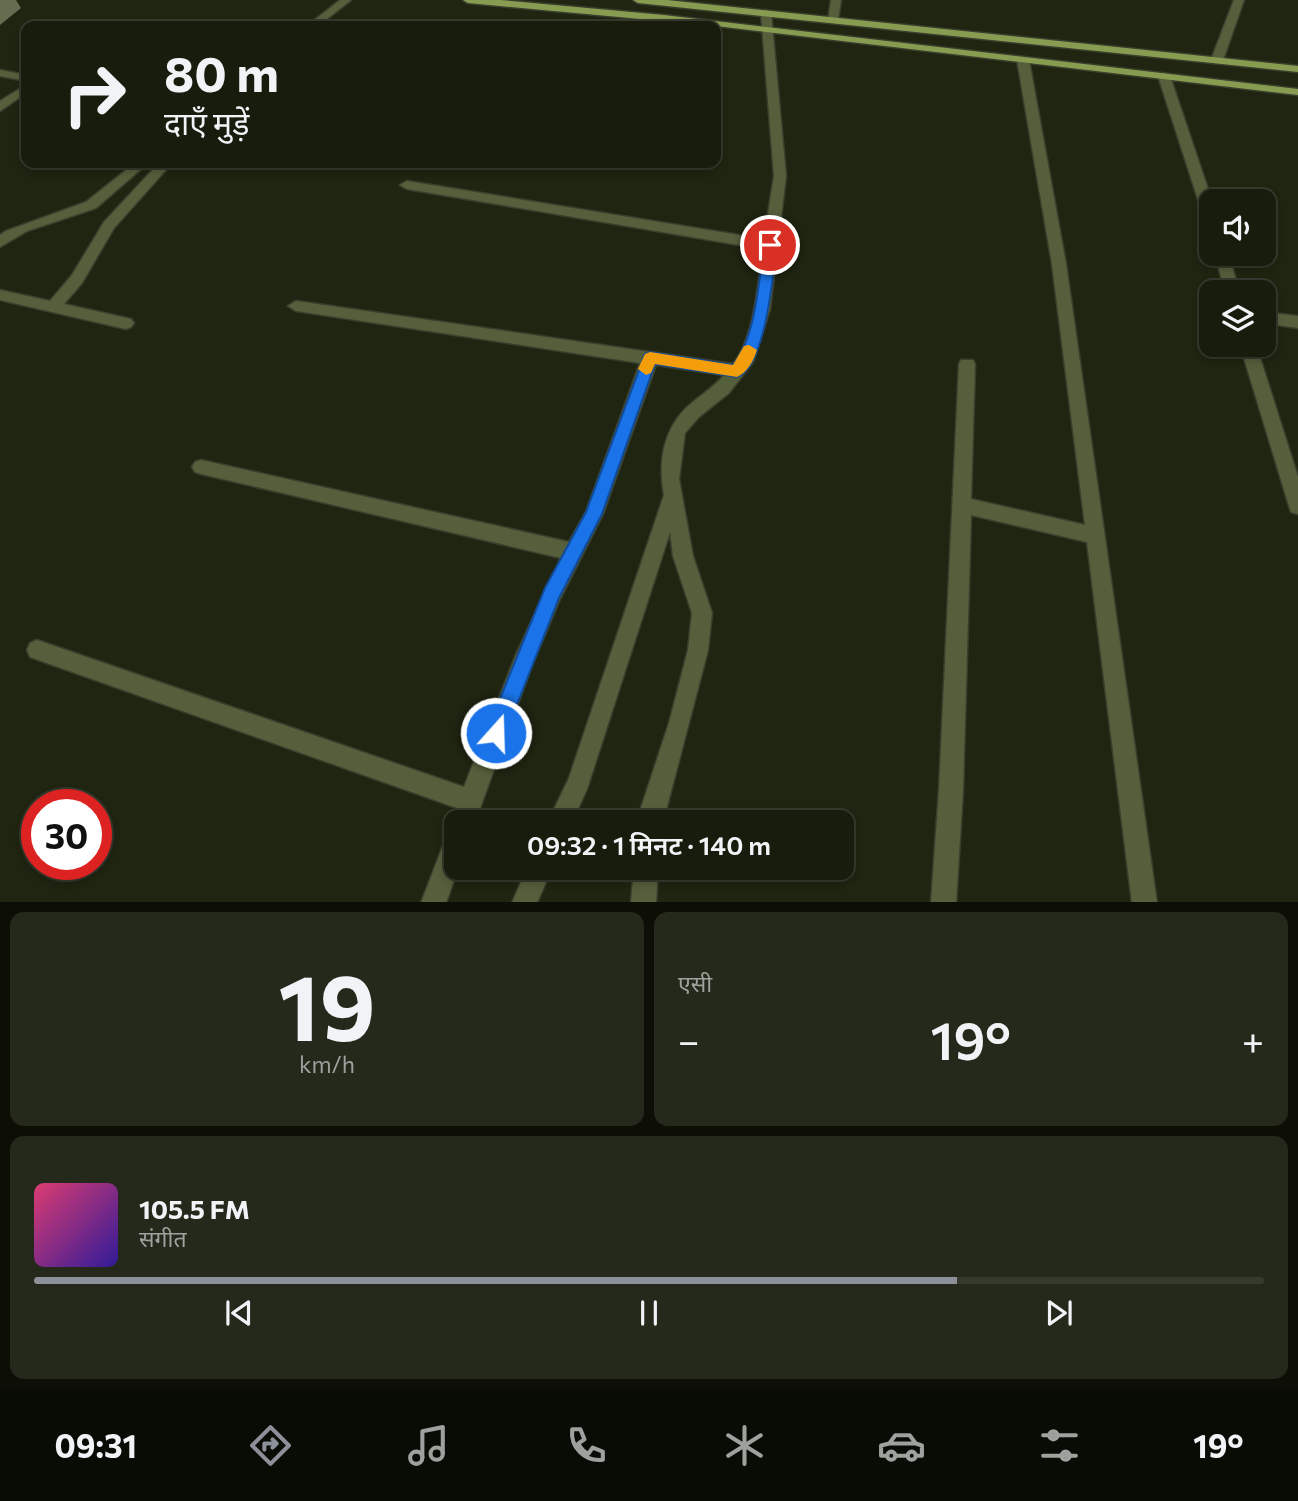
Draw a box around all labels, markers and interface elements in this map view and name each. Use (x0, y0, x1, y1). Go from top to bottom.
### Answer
text: 80 m (164, 42, 279, 102)
icon: right (49, 49, 140, 140)
text: दाएँ मुड़ें (164, 102, 249, 142)
map controls (1199, 189, 1276, 357)
button: sound (1199, 189, 1276, 266)
pin (740, 215, 800, 275)
icon: arrive (751, 226, 789, 264)
button: layers (1199, 280, 1276, 357)
position arrow (459, 696, 533, 770)
speed limit sign: 30 (21, 789, 112, 880)
text: 09:32 · 1 मिनट · 140 m (527, 829, 771, 860)
text: 19 (278, 948, 376, 1060)
text: एसी (678, 969, 712, 997)
text: 19° (930, 1007, 1011, 1071)
text: − (678, 1016, 700, 1063)
text: + (1242, 1016, 1264, 1063)
text: km/h (299, 1050, 355, 1078)
text: 105.5 FM (139, 1193, 250, 1224)
text: संगीत (139, 1224, 187, 1252)
icon: previous (220, 1294, 258, 1332)
icon: pause (630, 1294, 668, 1332)
icon: next (1040, 1294, 1078, 1332)
icon: directions (246, 1421, 295, 1470)
icon: music (404, 1421, 453, 1470)
icon: phone (562, 1421, 611, 1470)
icon: climate (720, 1421, 769, 1470)
icon: car (877, 1421, 926, 1470)
icon: filters (1035, 1421, 1084, 1470)
text: 09:31 (54, 1425, 137, 1465)
text: 19° (1193, 1425, 1243, 1465)

